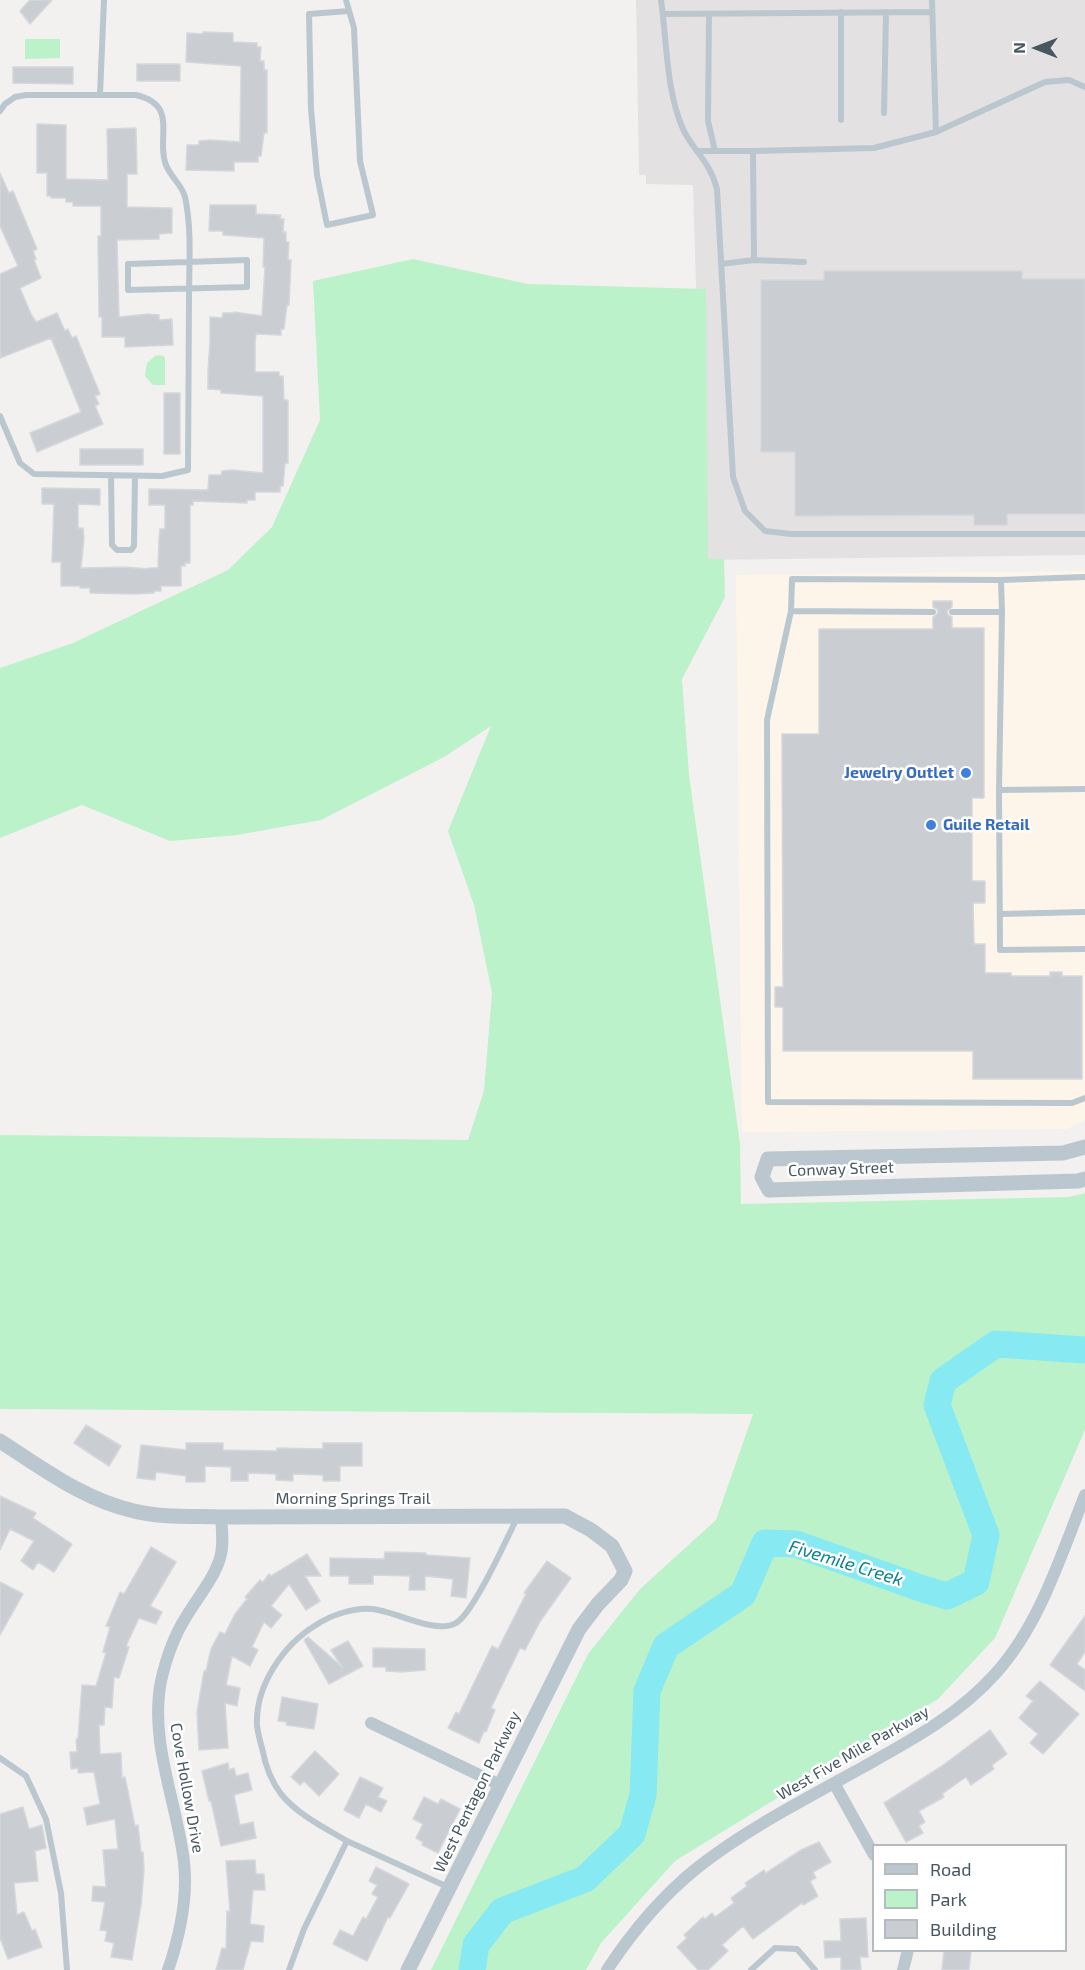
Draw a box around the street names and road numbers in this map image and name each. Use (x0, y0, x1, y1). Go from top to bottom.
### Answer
street label: Conway Street (788, 1158, 894, 1180)
street label: Morning Springs Trail (276, 1489, 430, 1509)
street label: West Five Mile Parkway (774, 1702, 932, 1804)
street label: West Pentagon Parkway (430, 1708, 524, 1876)
street label: Cove Hollow Drive (166, 1721, 208, 1855)

